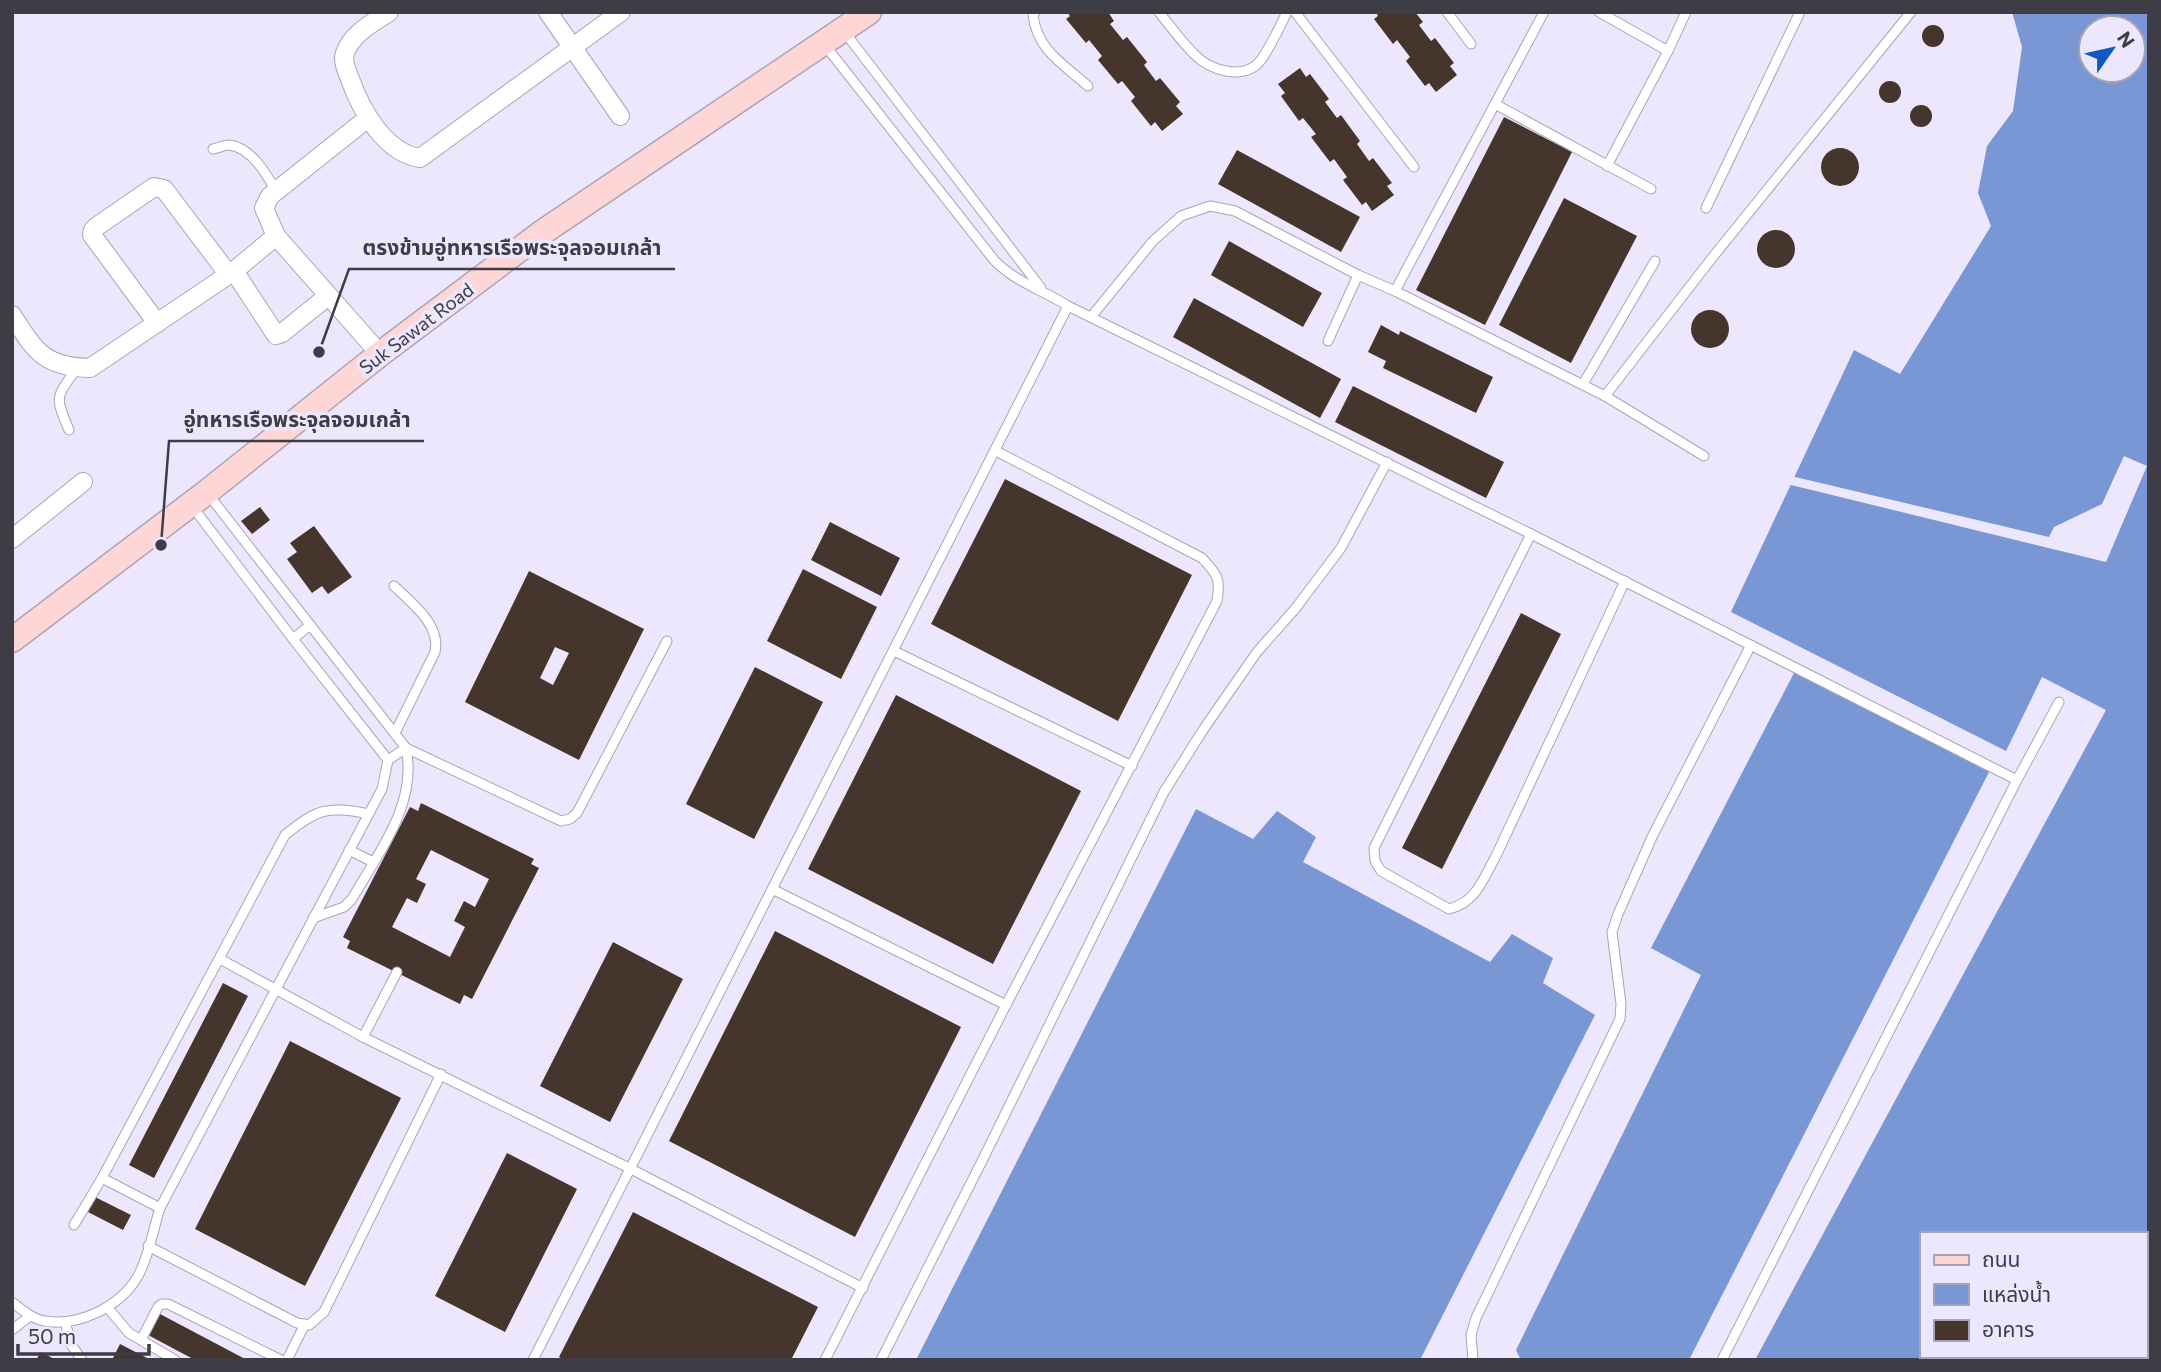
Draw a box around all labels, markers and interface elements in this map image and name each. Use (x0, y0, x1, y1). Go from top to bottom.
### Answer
north arrow (2077, 14, 2147, 84)
text: N (2113, 27, 2140, 52)
callout: ตรงข้ามอู่ทหารเรือพระจุลจอมเกล้า (349, 227, 675, 269)
text: ตรงข้ามอู่ทหารเรือพระจุลจอมเกล้า (363, 234, 661, 261)
street label: Suk Sawat Road (354, 277, 478, 379)
callout: อู่ทหารเรือพระจุลจอมเกล้า (169, 399, 424, 441)
text: อู่ทหารเรือพระจุลจอมเกล้า (183, 406, 411, 433)
legend (1920, 1232, 2147, 1358)
text: ถนน (1982, 1246, 2020, 1271)
text: แหล่งน้ำ (1982, 1280, 2051, 1306)
scale bar (18, 1312, 149, 1356)
text: อาคาร (1982, 1316, 2034, 1341)
text: 50 m (28, 1323, 76, 1348)

